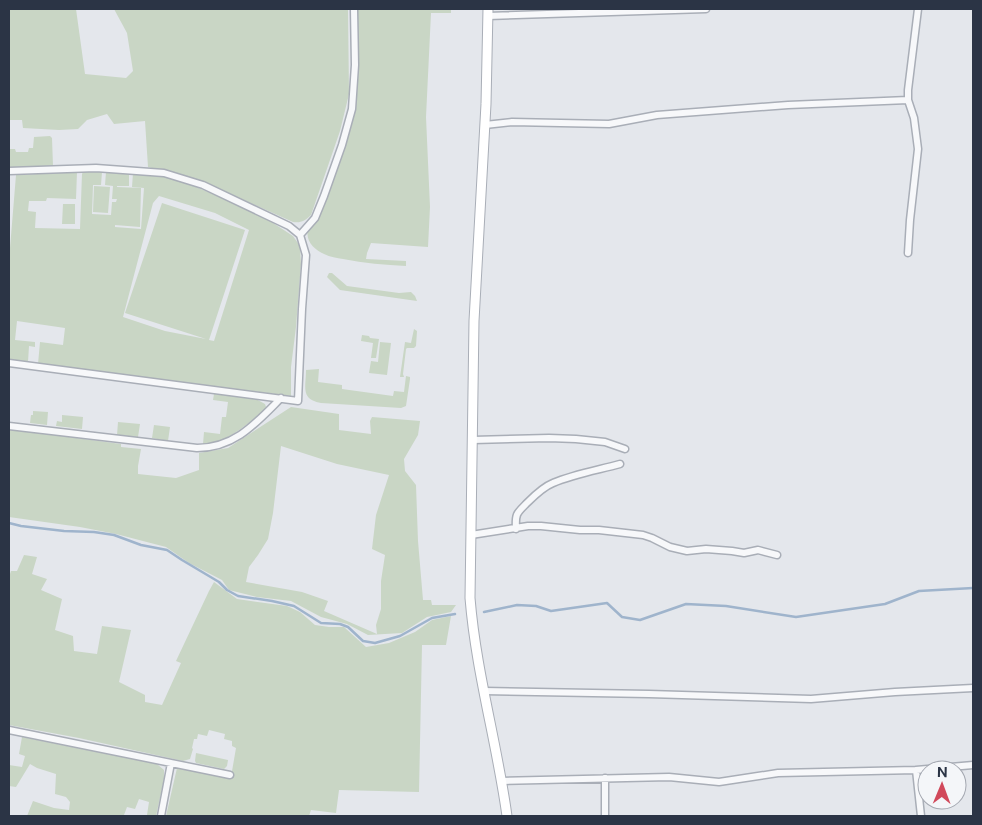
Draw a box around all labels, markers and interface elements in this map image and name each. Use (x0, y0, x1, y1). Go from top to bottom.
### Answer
north arrow (917, 760, 967, 810)
text: N (937, 764, 948, 780)

